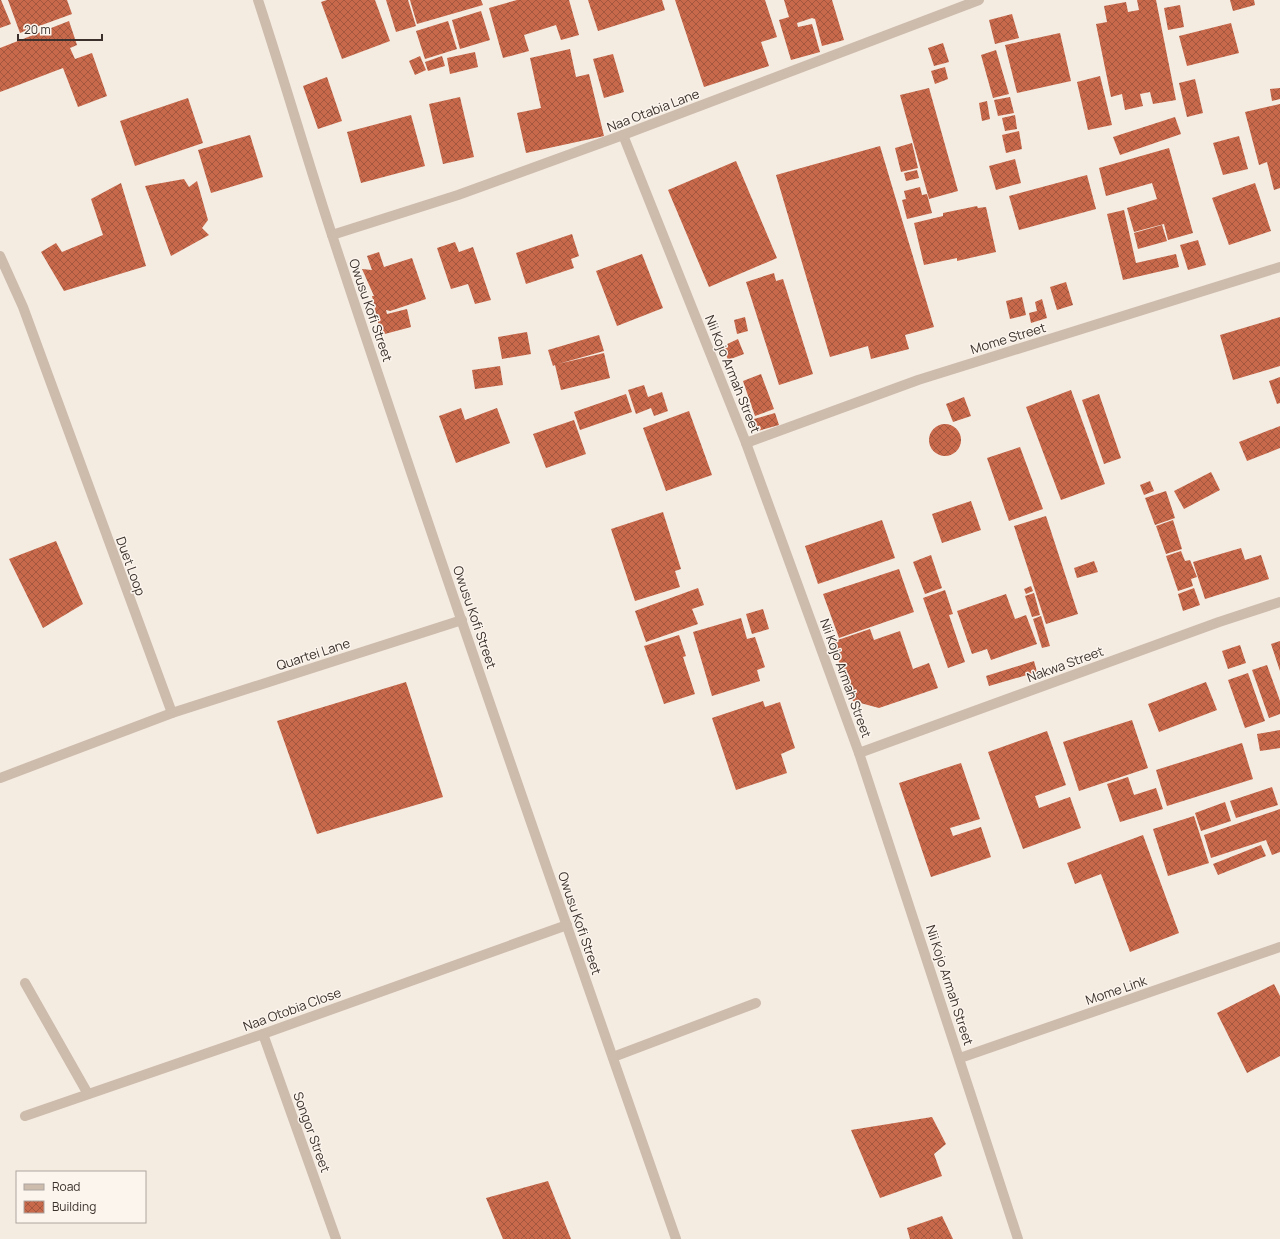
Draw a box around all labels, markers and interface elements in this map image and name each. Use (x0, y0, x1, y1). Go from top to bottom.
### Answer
scale bar (18, 16, 102, 42)
text: 20 m (24, 21, 51, 38)
street label: Naa Otabia Lane (604, 84, 702, 136)
street label: Owusu Kofi Street (345, 256, 397, 364)
street label: Nii Kojo Armah Street (701, 312, 765, 436)
street label: Mome Street (968, 318, 1048, 358)
street label: Duet Loop (112, 534, 150, 598)
street label: Owusu Kofi Street (449, 563, 501, 671)
street label: Nii Kojo Armah Street (816, 616, 876, 740)
street label: Quartei Lane (274, 634, 352, 674)
street label: Nakwa Street (1024, 642, 1106, 686)
street label: Owusu Kofi Street (554, 869, 606, 977)
street label: Nii Kojo Armah Street (922, 922, 978, 1048)
street label: Mome Link (1083, 971, 1150, 1009)
street label: Naa Otobia Close (241, 983, 344, 1035)
street label: Songor Street (289, 1089, 335, 1175)
legend (16, 1171, 146, 1223)
text: Road (52, 1178, 80, 1195)
text: Building (52, 1198, 96, 1215)

